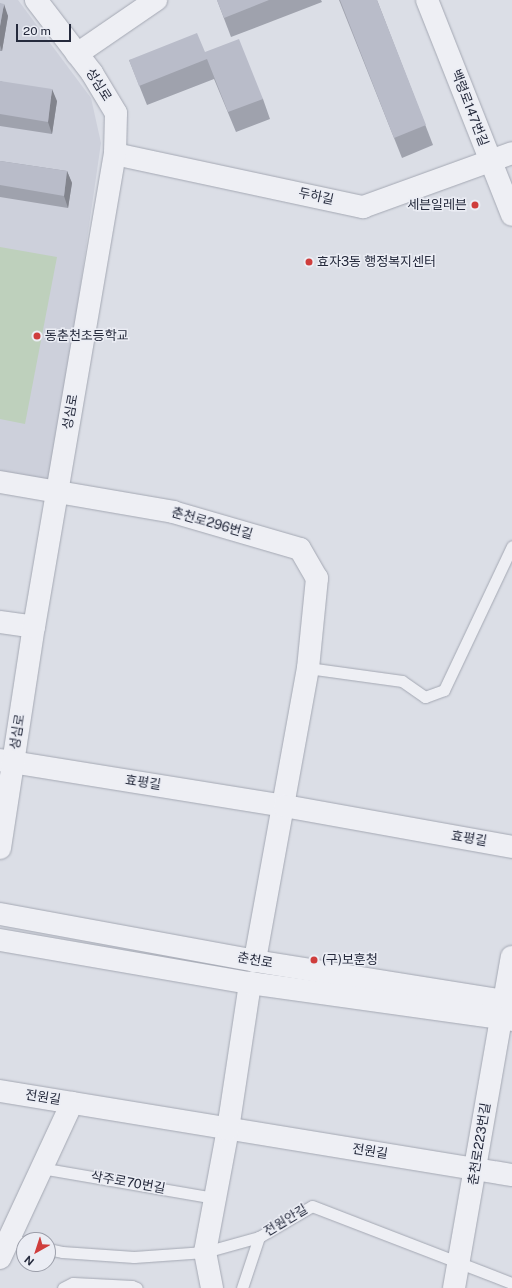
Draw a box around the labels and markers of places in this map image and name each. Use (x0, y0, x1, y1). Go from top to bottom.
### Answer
place label: 세븐일레븐 (407, 197, 467, 213)
marker: 세븐일레븐 (470, 200, 480, 210)
place label: 효자3동 행정복지센터 (317, 254, 436, 270)
marker: 효자3동 행정복지센터 (304, 257, 314, 267)
place label: 동춘천초등학교 (45, 328, 129, 344)
marker: 동춘천초등학교 (32, 331, 42, 341)
place label: (구)보훈청 (322, 952, 378, 968)
marker: (구)보훈청 (309, 955, 319, 965)

